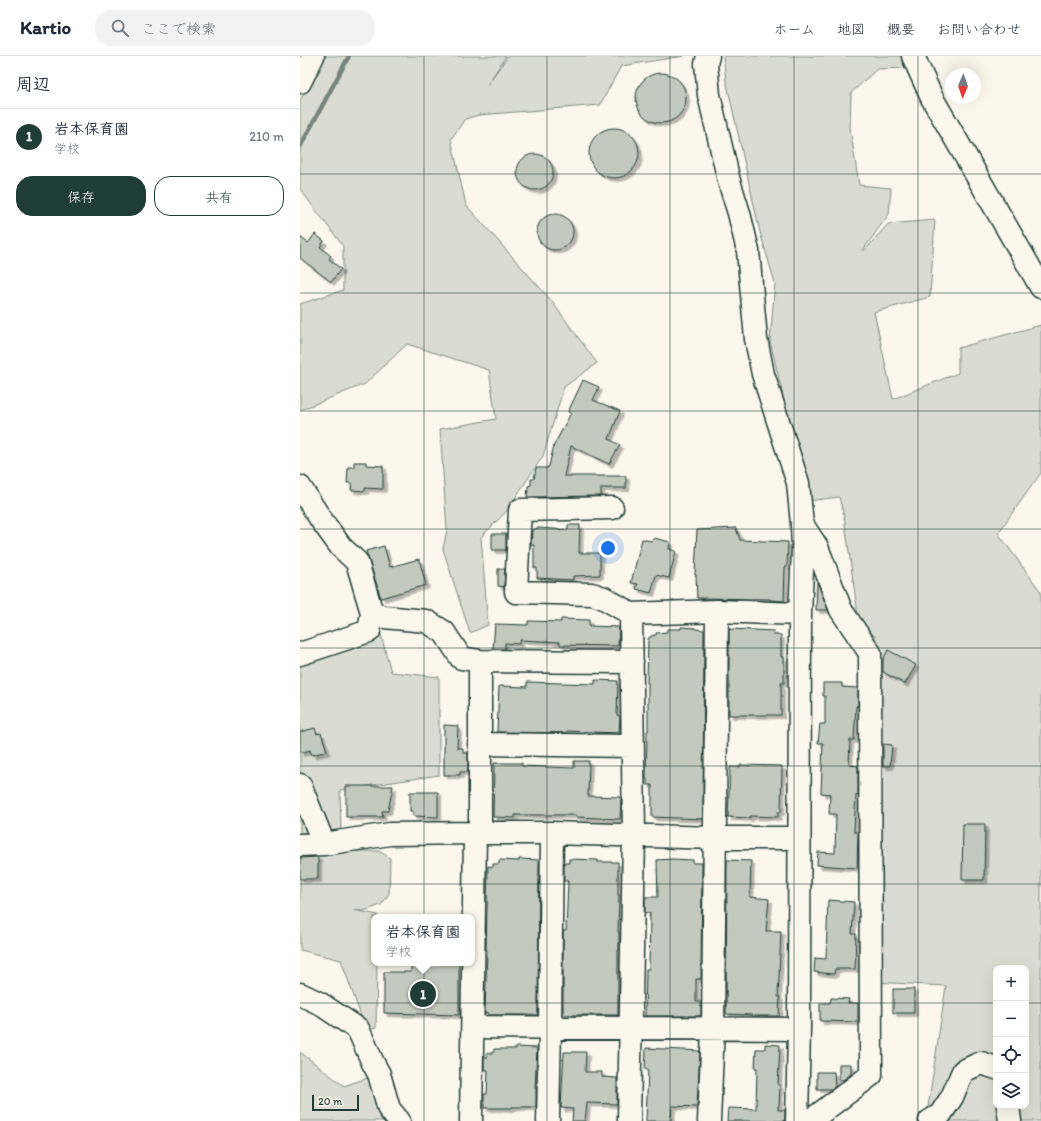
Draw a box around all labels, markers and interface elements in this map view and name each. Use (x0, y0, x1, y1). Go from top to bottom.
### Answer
search box (95, 10, 375, 46)
text: Kartio (20, 16, 71, 39)
icon: search (109, 17, 131, 39)
text: ここで検索 (141, 20, 216, 38)
text: ホーム (774, 21, 815, 38)
text: 地図 (837, 21, 865, 38)
text: 概要 (887, 21, 915, 38)
text: お問い合わせ (937, 21, 1021, 38)
north arrow (945, 68, 981, 104)
text: 周辺 (16, 74, 50, 94)
text: 岩本保育園 (54, 120, 129, 138)
text: 1 (26, 129, 32, 144)
text: 210 m (249, 129, 284, 144)
text: 学校 (54, 141, 80, 156)
button: 保存 (16, 176, 146, 216)
button: 共有 (154, 176, 284, 216)
your location (598, 538, 618, 558)
popup (371, 914, 475, 966)
text: 岩本保育園 (385, 923, 461, 941)
text: 学校 (385, 944, 412, 959)
map controls (993, 965, 1029, 1109)
button: + (993, 965, 1029, 1001)
pin: 1 (410, 979, 436, 1009)
button: − (993, 1001, 1029, 1037)
button: locate (993, 1037, 1029, 1073)
button: layers (993, 1073, 1029, 1109)
scale bar (312, 1093, 359, 1112)
text: 20 m (318, 1095, 342, 1108)

